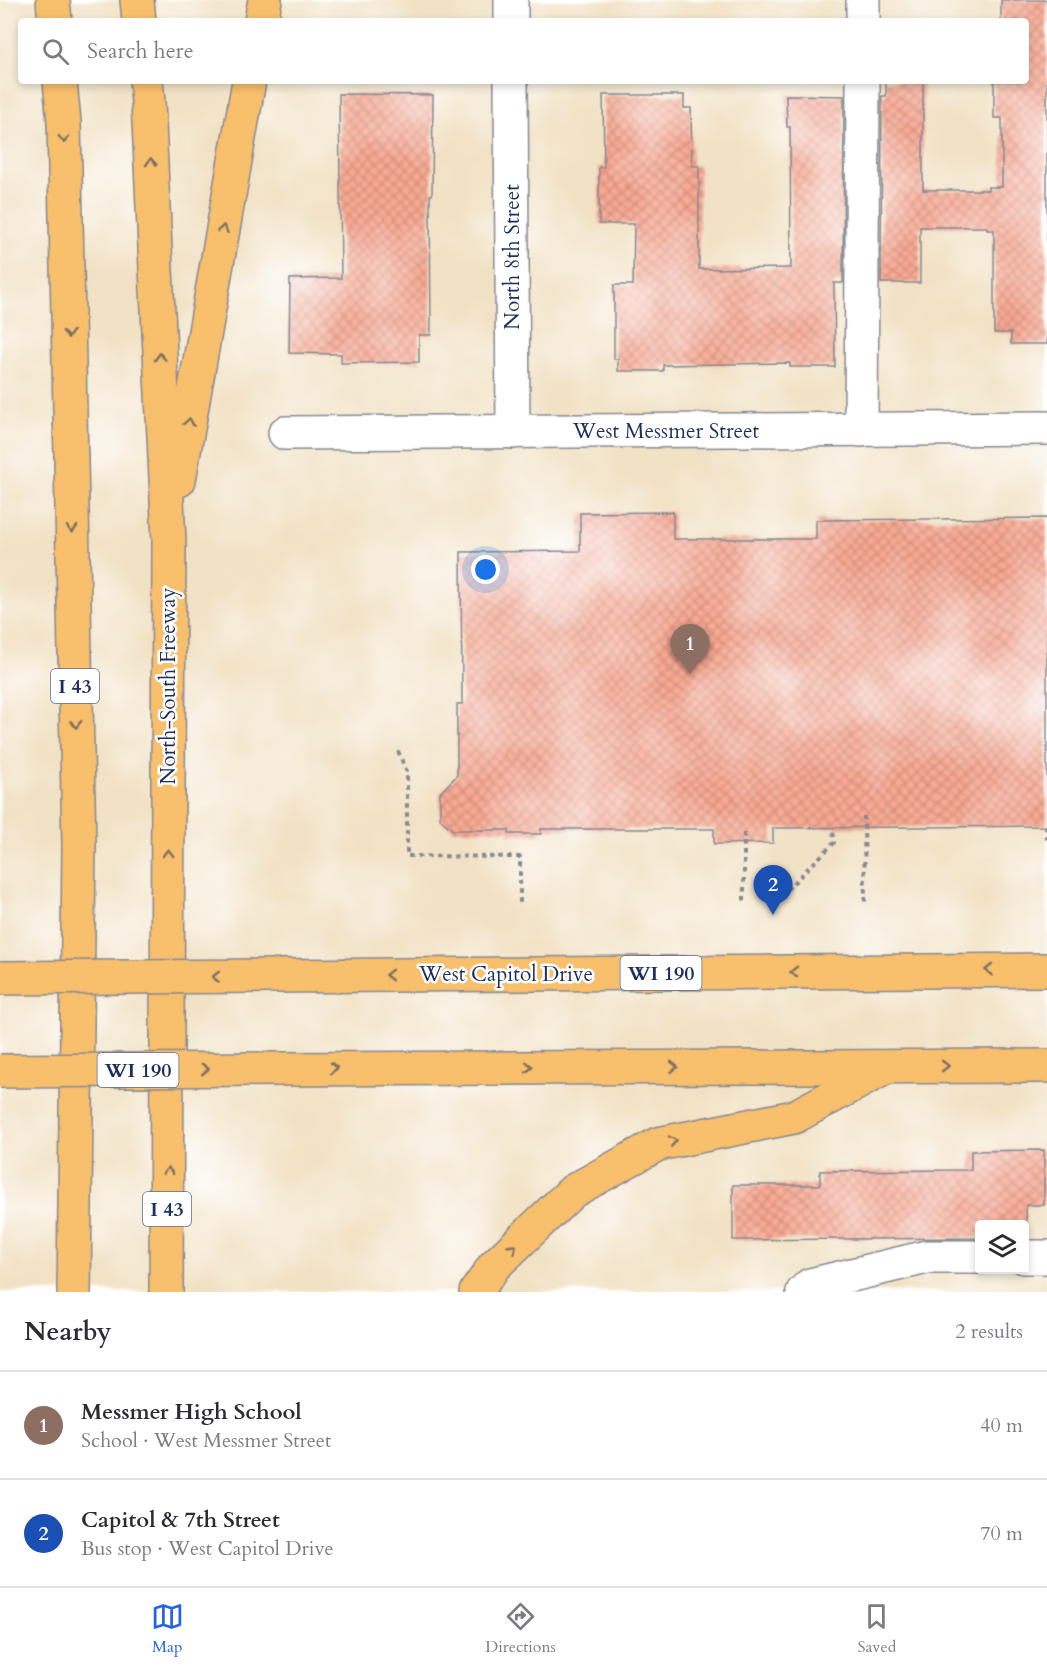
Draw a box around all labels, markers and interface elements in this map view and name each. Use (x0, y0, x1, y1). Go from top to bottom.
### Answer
search box (18, 18, 1029, 84)
icon: search (39, 35, 72, 68)
text: Search here (87, 36, 194, 66)
one-way arrow (58, 135, 71, 144)
one-way arrow (144, 158, 157, 167)
street label: North 8th Street (498, 184, 527, 330)
one-way arrow (216, 225, 229, 235)
one-way arrow (62, 330, 75, 339)
one-way arrow (153, 353, 166, 362)
one-way arrow (183, 417, 195, 426)
street label: West Messmer Street (572, 417, 760, 446)
one-way arrow (66, 525, 78, 534)
your location (471, 555, 500, 584)
street label: North-South Freeway (154, 587, 183, 785)
pin: 1 (670, 624, 710, 674)
road number: I 43 (51, 669, 99, 703)
one-way arrow (70, 720, 82, 729)
one-way arrow (162, 848, 174, 857)
pin: 2 (754, 866, 792, 915)
road number: WI 190 (620, 956, 702, 990)
street label: West Capitol Drive (418, 960, 593, 989)
one-way arrow (984, 964, 993, 976)
one-way arrow (789, 966, 798, 978)
one-way arrow (384, 969, 393, 981)
one-way arrow (211, 971, 220, 983)
road number: WI 190 (98, 1053, 178, 1087)
one-way arrow (941, 1060, 950, 1072)
one-way arrow (525, 1061, 534, 1073)
one-way arrow (669, 1061, 678, 1073)
one-way arrow (330, 1062, 339, 1074)
one-way arrow (201, 1063, 210, 1075)
one-way arrow (668, 1135, 678, 1148)
one-way arrow (161, 1166, 174, 1175)
road number: I 43 (143, 1192, 191, 1226)
map controls (975, 1220, 1029, 1274)
button: layers (975, 1220, 1029, 1274)
one-way arrow (506, 1244, 517, 1255)
text: Nearby (24, 1314, 112, 1349)
text: 2 results (955, 1318, 1023, 1345)
text: Messmer High School (81, 1397, 302, 1427)
text: 1 (38, 1412, 49, 1439)
text: 40 m (980, 1412, 1023, 1439)
text: School · West Messmer Street (81, 1427, 331, 1454)
text: Capitol & 7th Street (81, 1505, 280, 1535)
text: 2 (38, 1520, 49, 1547)
text: 70 m (980, 1520, 1023, 1547)
text: Bus stop · West Capitol Drive (81, 1535, 334, 1562)
tab: Map (151, 1600, 184, 1658)
tab: Directions (485, 1600, 556, 1658)
tab: Saved (857, 1600, 896, 1658)

